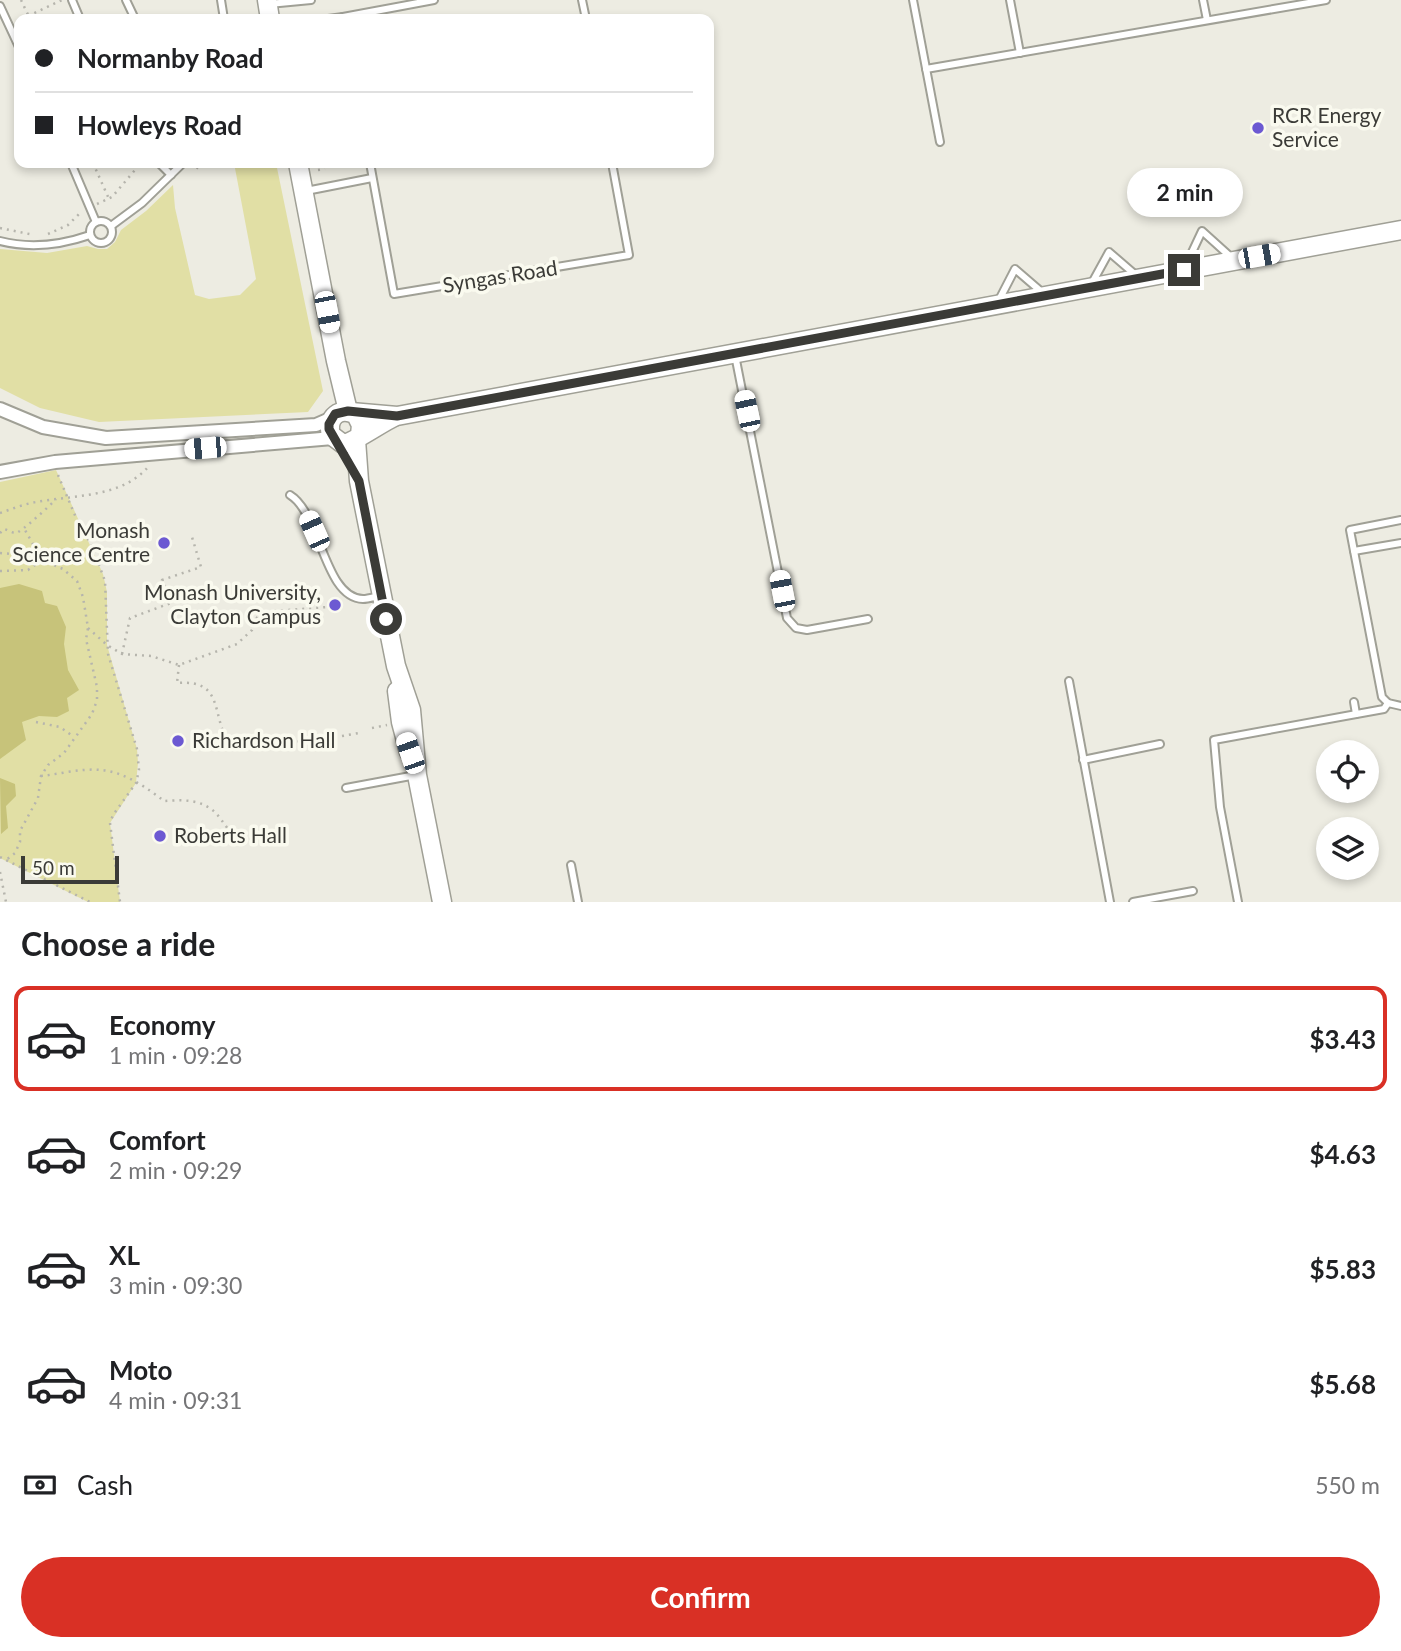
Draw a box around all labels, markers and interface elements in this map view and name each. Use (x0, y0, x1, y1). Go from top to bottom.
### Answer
text: Normanby Road (77, 42, 263, 74)
place label: RCR Energy Service (1272, 102, 1382, 151)
text: Howleys Road (77, 109, 242, 141)
marker: RCR Energy Service (1250, 120, 1266, 136)
callout: 2 min (1126, 168, 1242, 218)
text: 2 min (1156, 178, 1214, 206)
car (1237, 242, 1282, 270)
street label: Syngas Road (441, 254, 559, 297)
route end (1168, 254, 1200, 286)
car (313, 289, 342, 335)
car (733, 388, 762, 434)
car (184, 436, 227, 460)
car (296, 508, 333, 554)
place label: Monash Science Centre (12, 517, 150, 566)
marker: Monash Science Centre (156, 535, 172, 551)
car (768, 568, 797, 614)
place label: Monash University, Clayton Campus (144, 579, 321, 628)
marker: Monash University, Clayton Campus (327, 597, 343, 613)
route start (370, 603, 402, 635)
place label: Richardson Hall (192, 727, 335, 752)
car (394, 730, 427, 776)
marker: Richardson Hall (170, 733, 186, 749)
map controls (1316, 740, 1379, 880)
button: locate (1316, 740, 1379, 803)
button: layers (1316, 817, 1379, 880)
place label: Roberts Hall (174, 822, 287, 847)
marker: Roberts Hall (152, 828, 168, 844)
scale bar (21, 853, 119, 885)
text: 50 m (32, 856, 75, 879)
text: Choose a ride (21, 924, 215, 963)
icon: car (25, 1007, 88, 1070)
text: Economy (109, 1009, 215, 1041)
text: $3.43 (1310, 1023, 1376, 1055)
text: 1 min · 09:28 (109, 1041, 242, 1069)
icon: car (25, 1122, 88, 1185)
text: Comfort (109, 1124, 206, 1156)
text: $4.63 (1310, 1138, 1376, 1170)
text: 2 min · 09:29 (109, 1156, 242, 1184)
icon: car (25, 1237, 88, 1300)
text: XL (109, 1239, 140, 1271)
text: $5.83 (1310, 1253, 1376, 1285)
text: 3 min · 09:30 (109, 1271, 242, 1299)
icon: car (25, 1352, 88, 1415)
text: Moto (109, 1354, 172, 1386)
text: $5.68 (1310, 1368, 1376, 1400)
text: 4 min · 09:31 (109, 1386, 242, 1414)
icon: cash (21, 1466, 59, 1504)
text: Cash (77, 1469, 133, 1501)
text: 550 m (1315, 1471, 1380, 1499)
button: Confirm (21, 1557, 1380, 1637)

